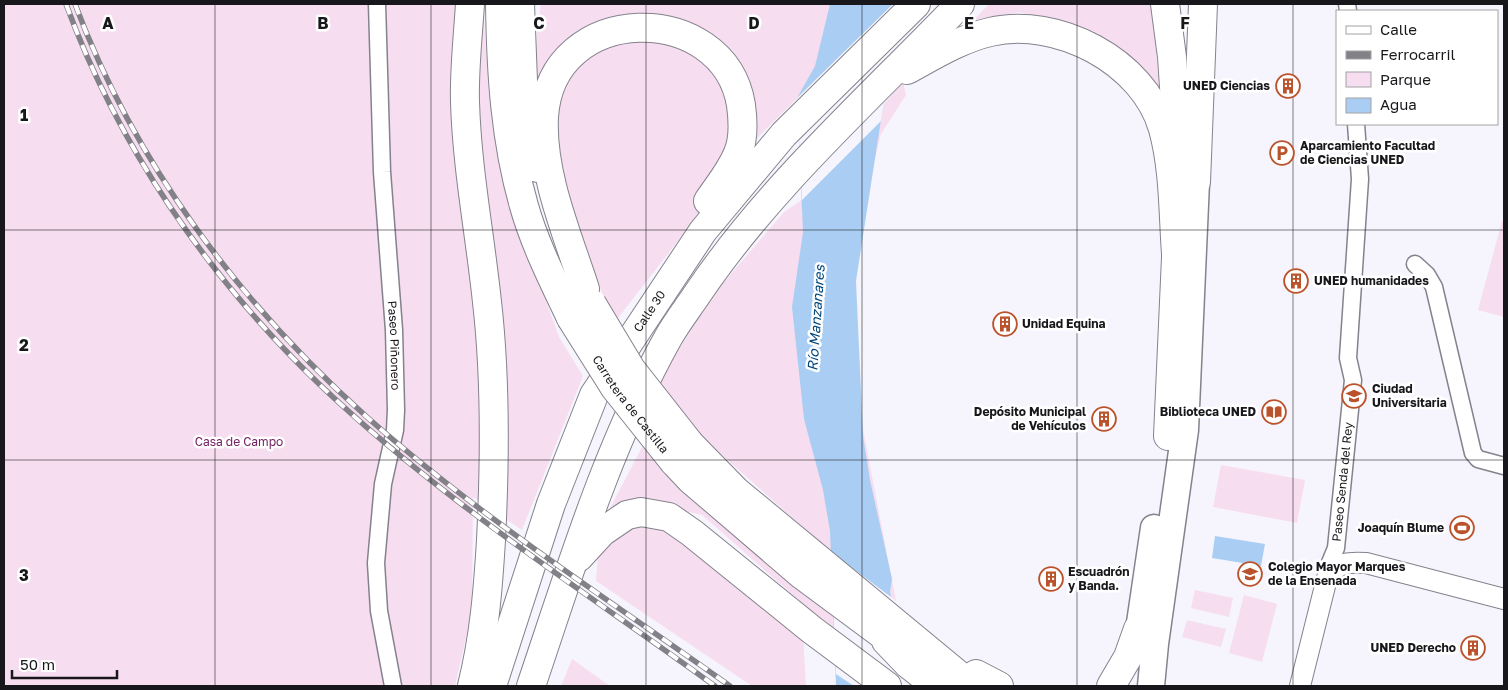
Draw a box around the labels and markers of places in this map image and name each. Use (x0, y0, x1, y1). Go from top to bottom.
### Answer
building icon: UNED Ciencias (1275, 73, 1301, 99)
place label: UNED Ciencias (1183, 78, 1270, 93)
place label: Aparcamiento Facultad de Ciencias UNED (1300, 138, 1435, 167)
parking icon: Aparcamiento Facultad de Ciencias UNED (1269, 140, 1295, 166)
building icon: UNED humanidades (1283, 268, 1309, 294)
place label: UNED humanidades (1314, 273, 1429, 288)
building icon: Unidad Equina (992, 311, 1018, 337)
place label: Unidad Equina (1022, 316, 1106, 331)
place label: Ciudad Universitaria (1372, 381, 1447, 410)
school or university icon: Ciudad Universitaria (1341, 383, 1367, 409)
library icon: Biblioteca UNED (1261, 399, 1287, 425)
place label: Depósito Municipal de Vehículos (974, 404, 1086, 433)
place label: Biblioteca UNED (1160, 404, 1256, 419)
building icon: Depósito Municipal de Vehículos (1091, 406, 1117, 432)
sports icon: Joaquín Blume (1449, 515, 1475, 541)
place label: Joaquín Blume (1358, 520, 1444, 535)
place label: Colegio Mayor Marques de la Ensenada (1268, 559, 1406, 588)
school or university icon: Colegio Mayor Marques de la Ensenada (1237, 561, 1263, 587)
place label: Escuadrón y Banda. (1068, 564, 1130, 593)
building icon: Escuadrón y Banda. (1038, 566, 1064, 592)
building icon: UNED Derecho (1460, 635, 1486, 661)
place label: UNED Derecho (1370, 640, 1456, 655)

